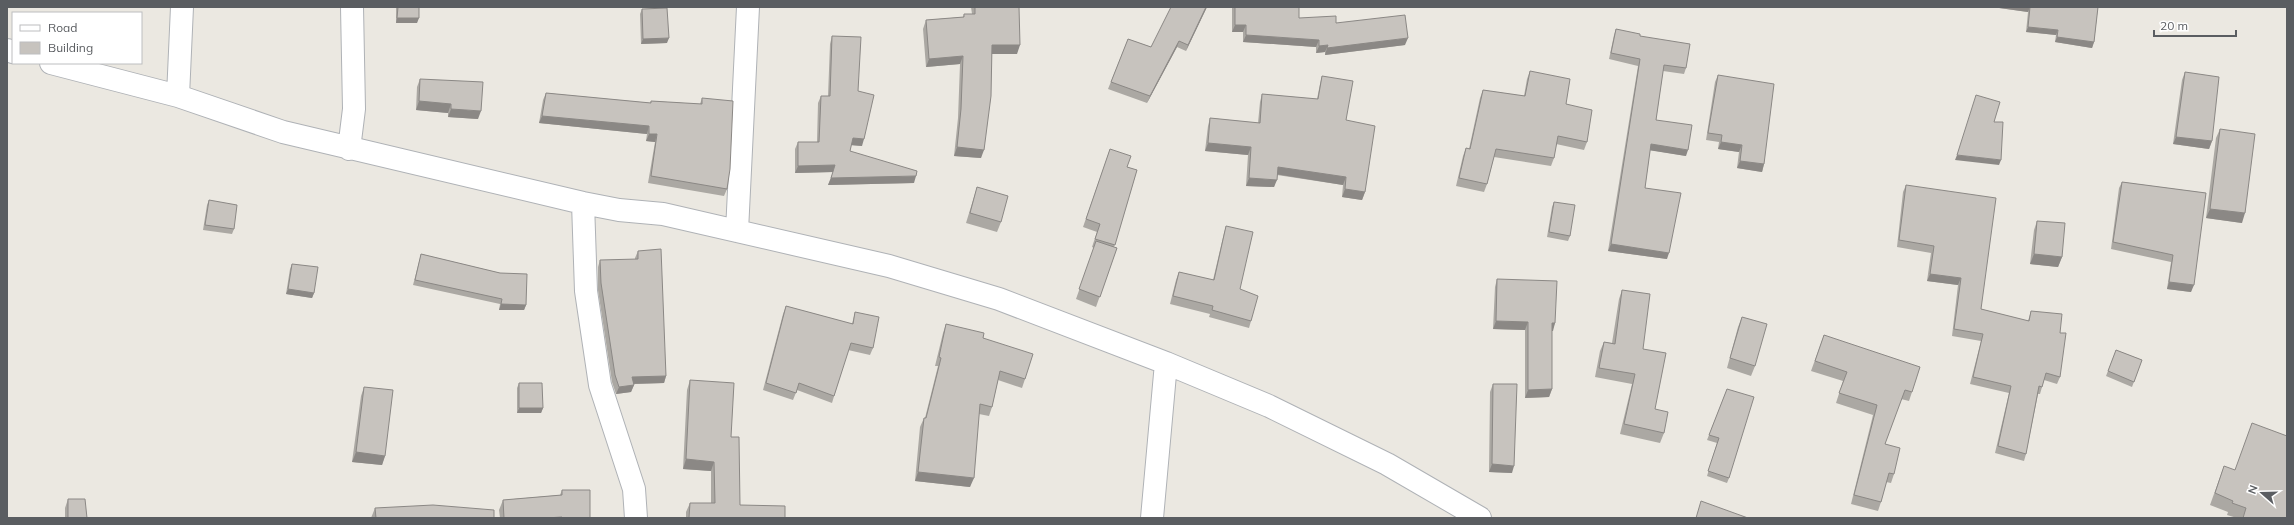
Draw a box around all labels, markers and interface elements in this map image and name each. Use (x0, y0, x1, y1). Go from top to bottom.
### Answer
legend (12, 12, 142, 64)
scale bar (2154, 12, 2236, 38)
text: 20 m (2160, 18, 2188, 33)
text: Road (48, 20, 77, 35)
text: Building (48, 40, 93, 55)
north arrow (2242, 473, 2282, 513)
text: N (2245, 483, 2261, 496)

